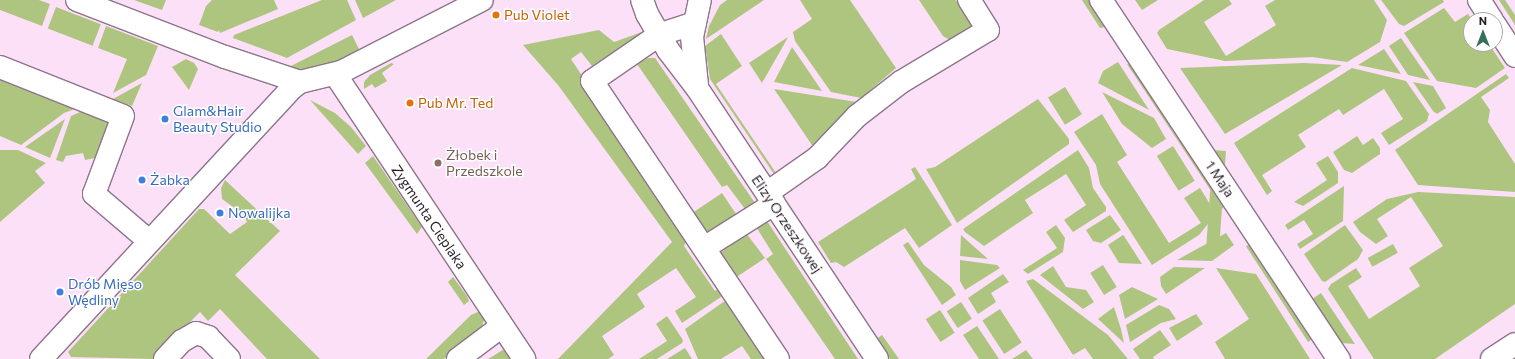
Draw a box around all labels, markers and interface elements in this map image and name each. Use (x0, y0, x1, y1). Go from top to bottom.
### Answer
place label: Pub Violet (504, 7, 570, 23)
marker: Pub Violet (491, 10, 501, 20)
north arrow (1463, 12, 1503, 52)
text: N (1479, 14, 1487, 27)
place label: Pub Mr. Ted (418, 95, 493, 111)
marker: Pub Mr. Ted (405, 98, 415, 108)
place label: Glam&Hair Beauty Studio (173, 103, 262, 136)
marker: Glam&Hair Beauty Studio (160, 114, 170, 124)
place label: Żłobek i Przedszkole (446, 147, 523, 180)
marker: Żłobek i Przedszkole (433, 158, 443, 168)
street label: 1 Maja (1202, 158, 1238, 200)
street label: Zygmunta Cieplaka (388, 162, 470, 272)
place label: Żabka (150, 172, 190, 188)
street label: Elizy Orzeszkowej (748, 172, 826, 276)
marker: Żabka (137, 175, 147, 185)
place label: Nowalijka (228, 205, 291, 221)
marker: Nowalijka (215, 208, 225, 218)
place label: Drób Mięso Wędliny (68, 276, 142, 308)
marker: Drób Mięso Wędliny (55, 287, 65, 297)

